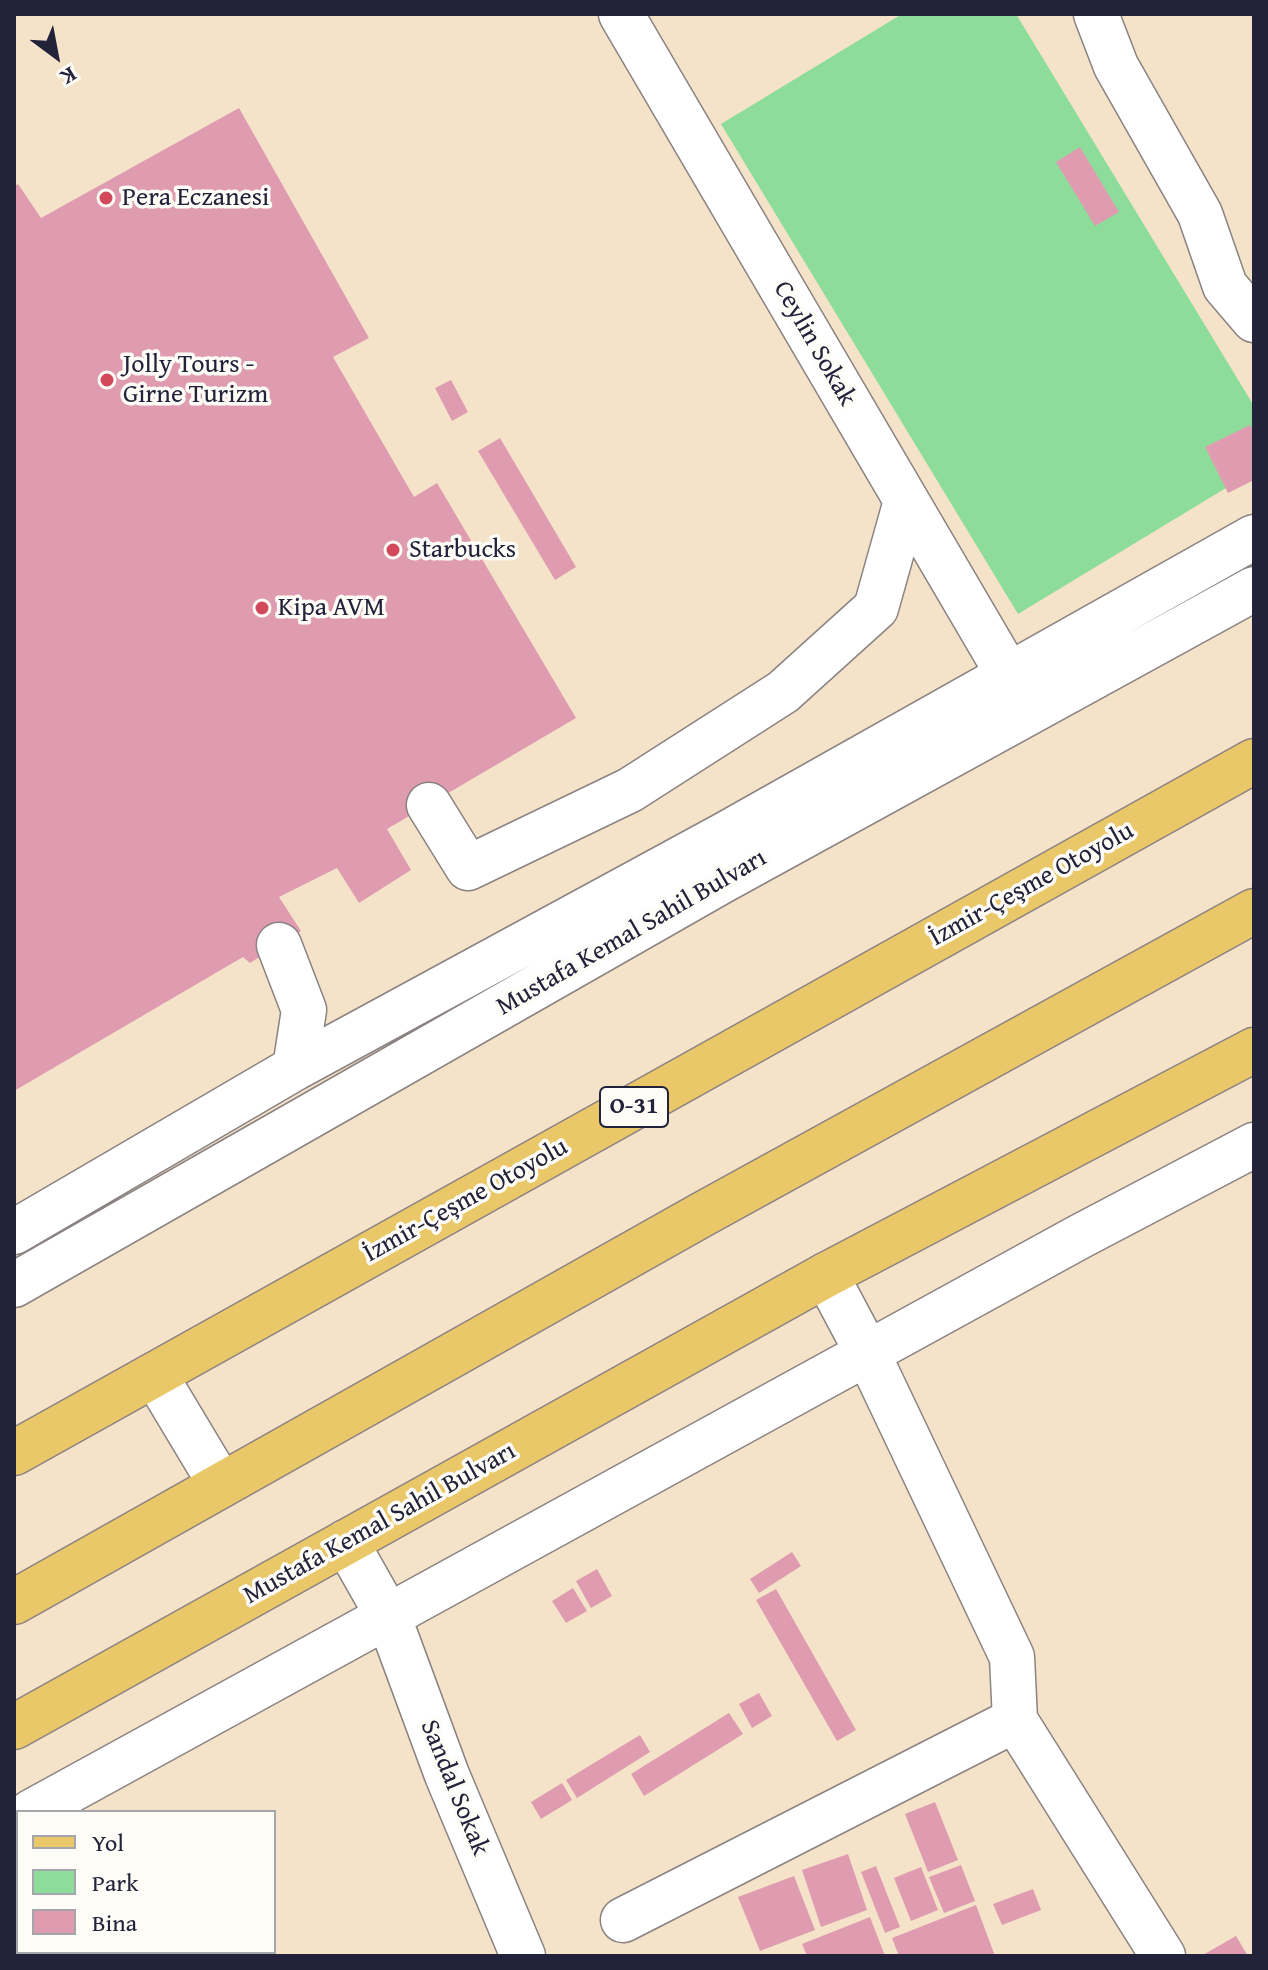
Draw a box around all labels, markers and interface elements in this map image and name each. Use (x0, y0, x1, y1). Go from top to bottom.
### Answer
north arrow (16, 16, 96, 96)
text: K (54, 59, 83, 94)
place label: Pera Eczanesi (122, 182, 269, 214)
marker: Pera Eczanesi (97, 189, 115, 207)
street label: Ceylin Sokak (766, 276, 862, 412)
place label: Jolly Tours - Girne Turizm (123, 349, 268, 410)
marker: Jolly Tours - Girne Turizm (98, 371, 116, 389)
place label: Starbucks (409, 534, 516, 566)
marker: Starbucks (384, 541, 402, 559)
place label: Kipa AVM (278, 592, 385, 624)
marker: Kipa AVM (253, 599, 271, 617)
street label: İzmir-Çeşme Otoyolu (924, 816, 1140, 954)
street label: Mustafa Kemal Sahil Bulvarı (492, 843, 772, 1023)
road number: O-31 (600, 1087, 668, 1127)
street label: İzmir-Çeşme Otoyolu (358, 1132, 574, 1270)
street label: Mustafa Kemal Sahil Bulvarı (238, 1436, 522, 1612)
street label: Sandal Sokak (413, 1716, 495, 1860)
legend (16, 1810, 276, 1954)
text: Yol (92, 1825, 124, 1860)
text: Park (92, 1865, 138, 1900)
text: Bina (92, 1905, 137, 1940)

